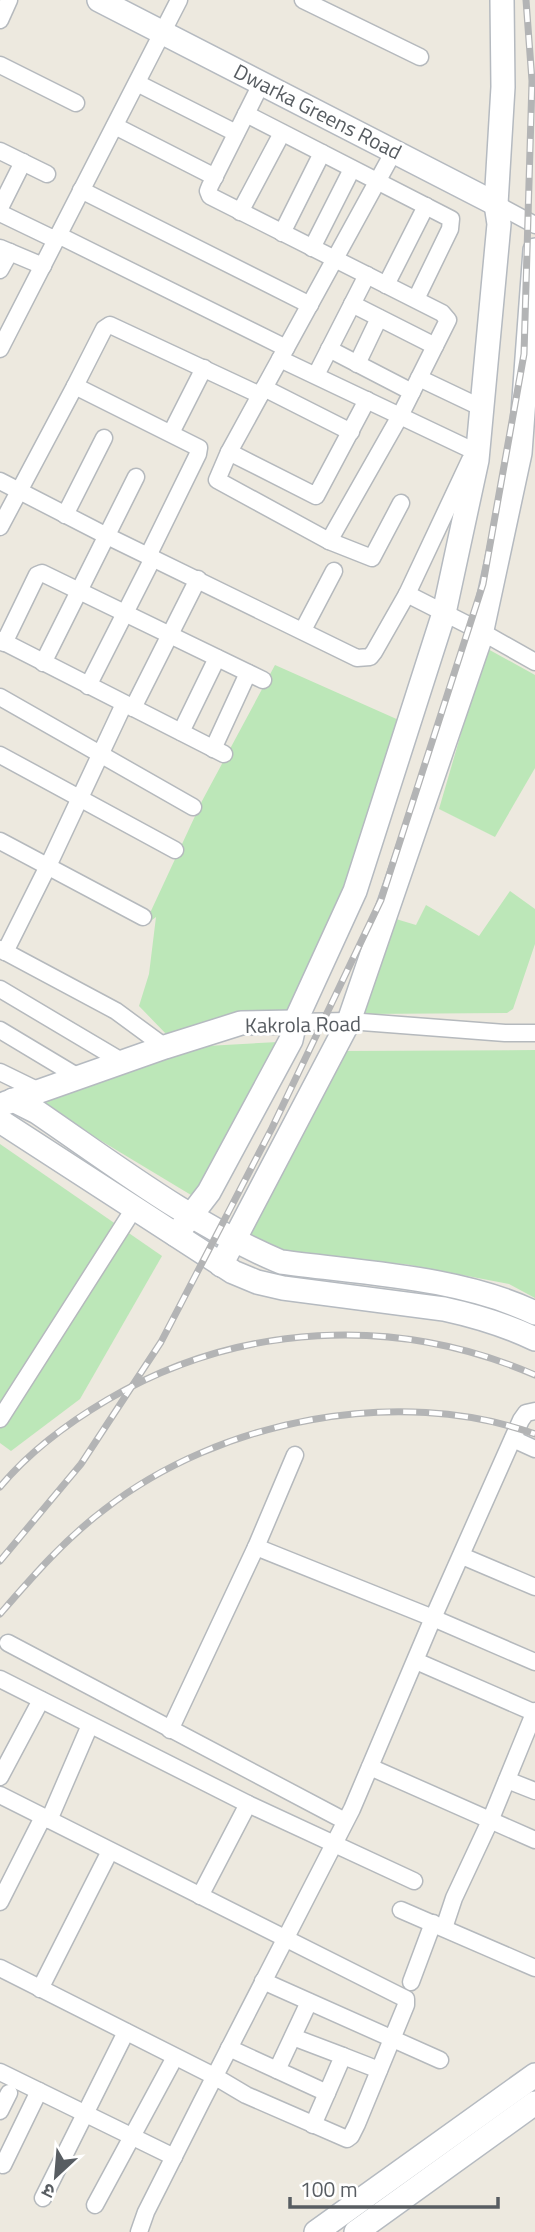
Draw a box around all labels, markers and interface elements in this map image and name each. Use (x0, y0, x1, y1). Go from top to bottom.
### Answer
street label: Dwarka Greens Road (228, 55, 408, 167)
street label: Kakrola Road (245, 1007, 361, 1041)
north arrow (21, 2141, 91, 2211)
scale bar (290, 2166, 498, 2210)
text: 100 m (300, 2173, 357, 2205)
text: उ (36, 2176, 60, 2207)

